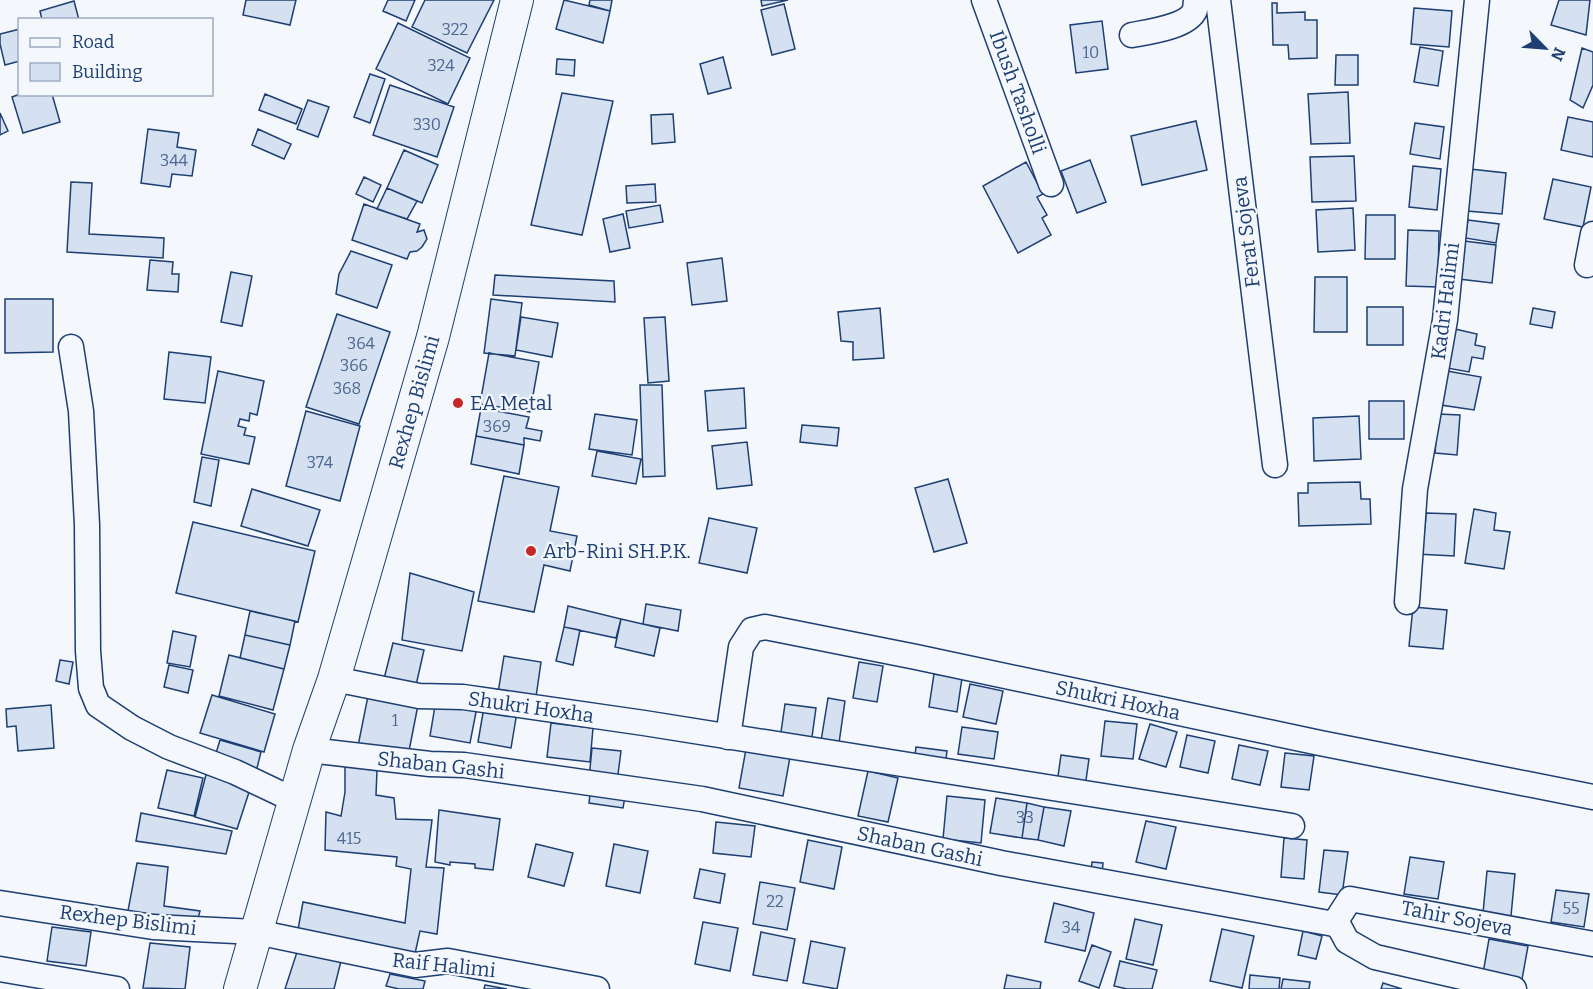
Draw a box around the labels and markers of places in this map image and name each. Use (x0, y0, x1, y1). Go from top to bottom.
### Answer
place label: EA Metal (470, 391, 553, 415)
marker: EA Metal (451, 396, 465, 410)
place label: Arb-Rini SH.P.K. (543, 539, 691, 563)
marker: Arb-Rini SH.P.K. (524, 544, 538, 558)

